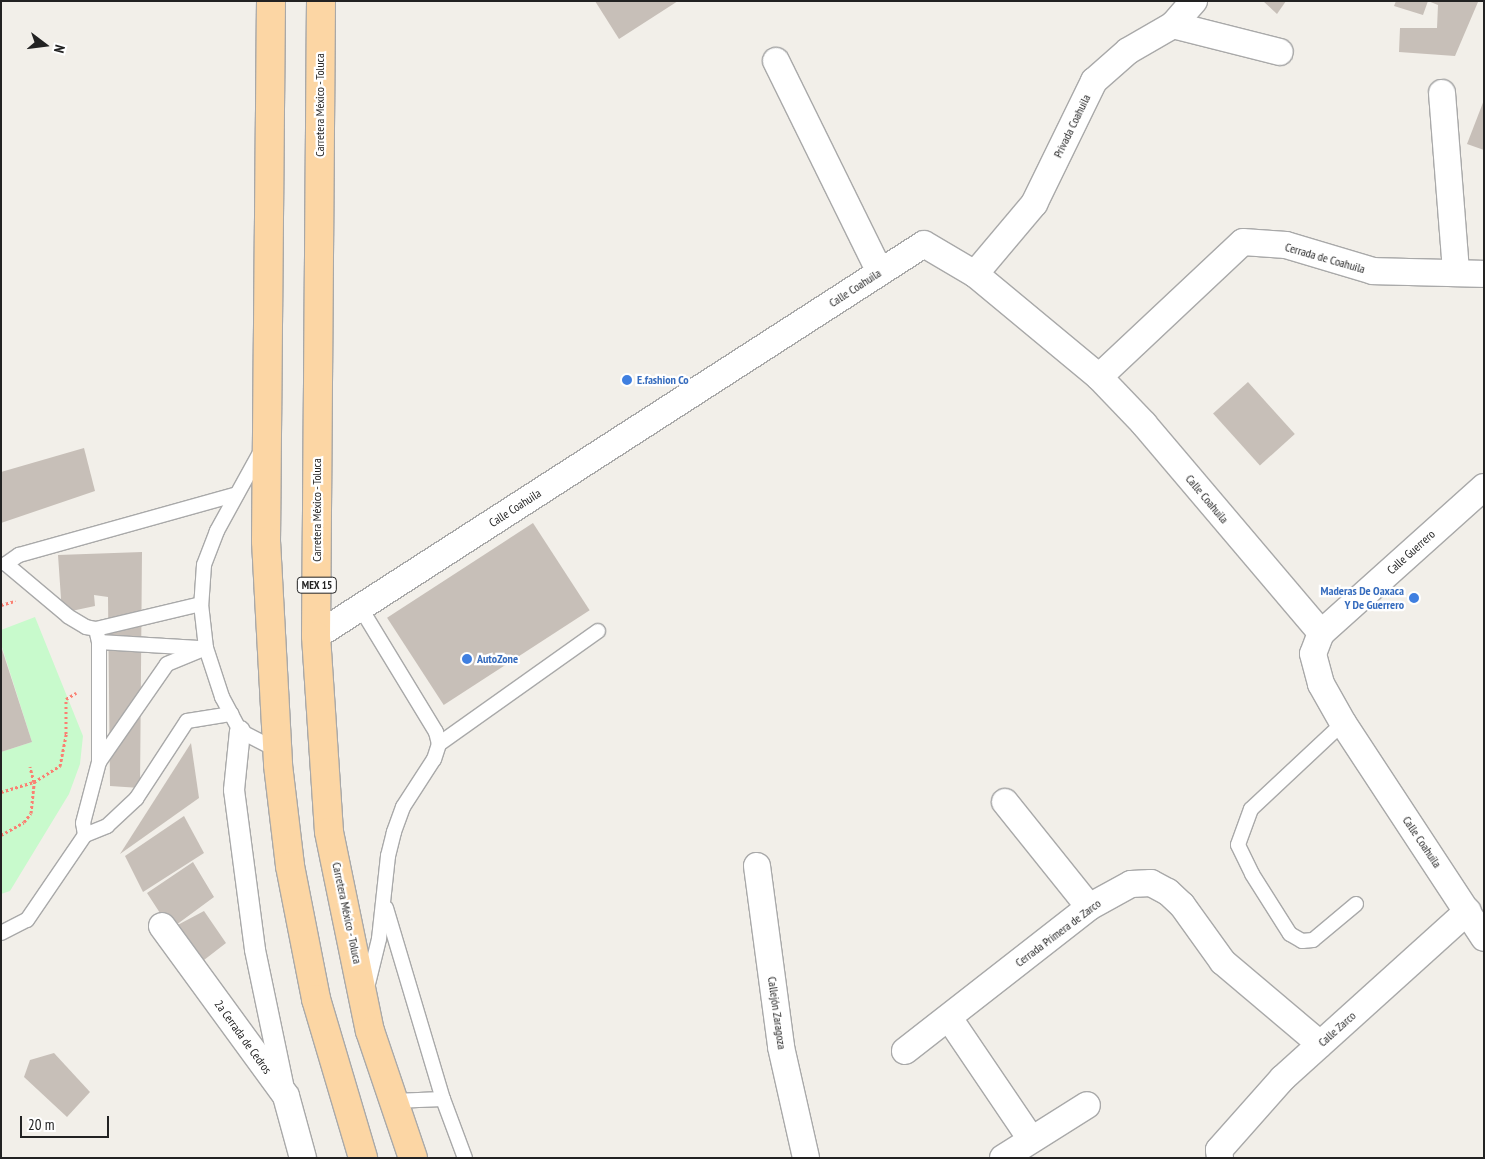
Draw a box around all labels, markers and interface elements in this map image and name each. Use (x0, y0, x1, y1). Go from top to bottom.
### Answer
north arrow (20, 20, 70, 70)
text: N (50, 43, 69, 55)
street label: Carretera México - Toluca (313, 53, 327, 157)
street label: Privada Coahuila (1050, 92, 1094, 160)
street label: Cerrada de Coahuila (1283, 240, 1367, 276)
street label: Calle Coahuila (826, 266, 884, 310)
place label: E.fashion Co (637, 373, 689, 387)
marker: E.fashion Co (621, 374, 633, 386)
street label: Carretera México - Toluca (310, 458, 324, 562)
street label: Calle Coahuila (1183, 472, 1231, 526)
street label: Calle Coahuila (486, 486, 544, 530)
street label: Calle Guerrero (1384, 527, 1438, 577)
road number: MEX 15 (296, 576, 338, 594)
place label: Maderas De Oaxaca Y De Guerrero (1320, 584, 1404, 612)
marker: Maderas De Oaxaca Y De Guerrero (1408, 592, 1420, 604)
place label: AutoZone (477, 652, 518, 666)
marker: AutoZone (461, 653, 473, 665)
street label: Calle Coahuila (1400, 813, 1444, 871)
street label: Carretera México - Toluca (329, 860, 365, 966)
street label: Cerrada Primera de Zarco (1012, 896, 1104, 970)
street label: Callejón Zaragoza (765, 976, 789, 1050)
street label: 2a Cerrada de Cedros (212, 997, 274, 1077)
street label: Calle Zarco (1315, 1008, 1359, 1050)
scale bar (22, 1106, 111, 1138)
text: 20 m (28, 1115, 54, 1134)

